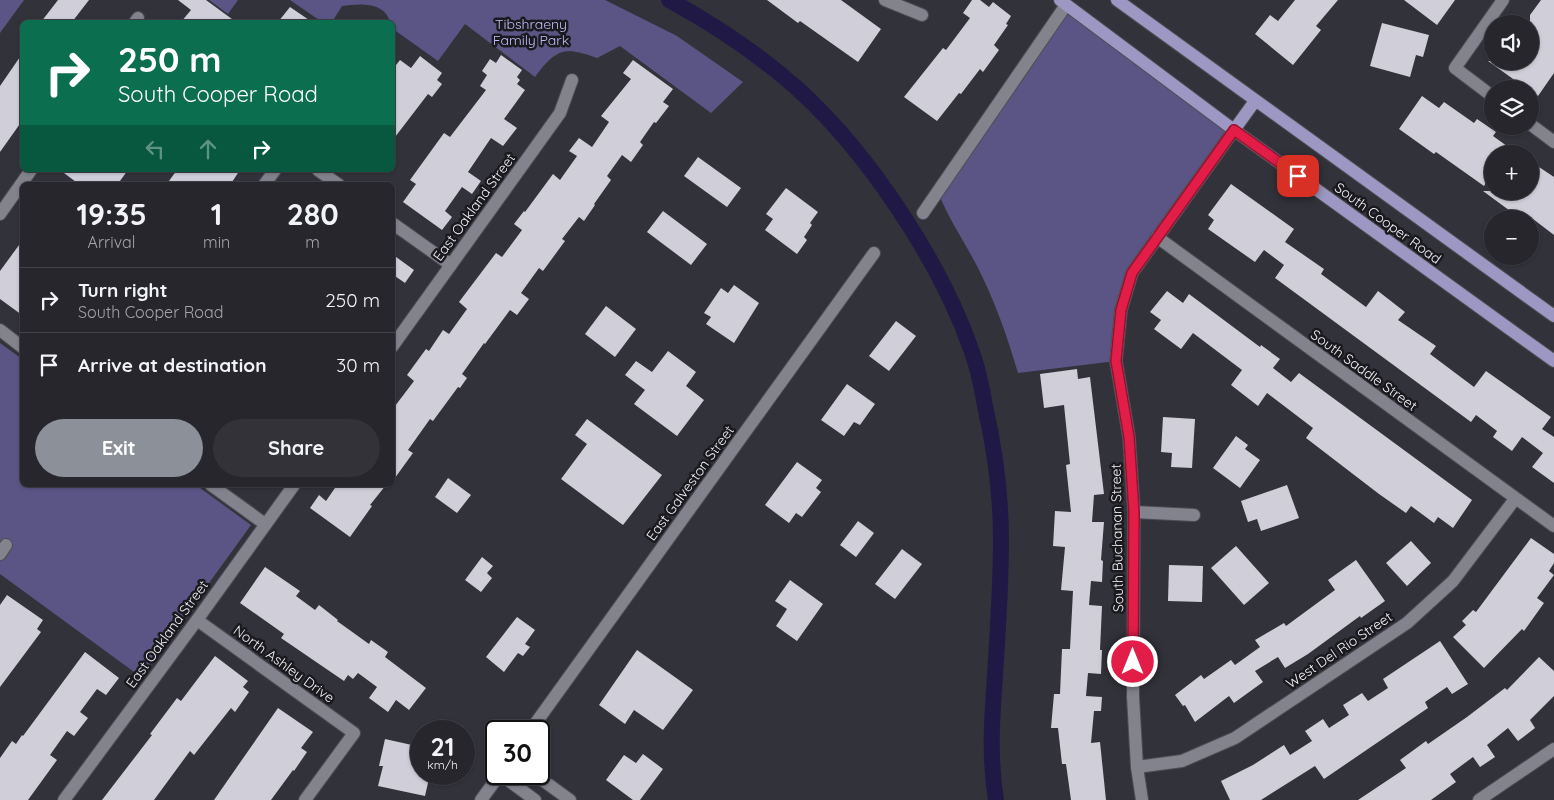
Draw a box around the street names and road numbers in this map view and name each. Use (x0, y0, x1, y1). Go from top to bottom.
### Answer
street label: East Oakland Street (429, 150, 519, 264)
street label: South Cooper Road (1331, 178, 1445, 268)
street label: South Saddle Street (1307, 325, 1421, 415)
street label: East Galveston Street (642, 422, 738, 544)
street label: South Buchanan Street (1107, 463, 1127, 612)
street label: East Oakland Street (122, 577, 212, 691)
street label: West Del Rio Street (1282, 608, 1396, 692)
street label: North Ashley Drive (230, 621, 338, 707)

